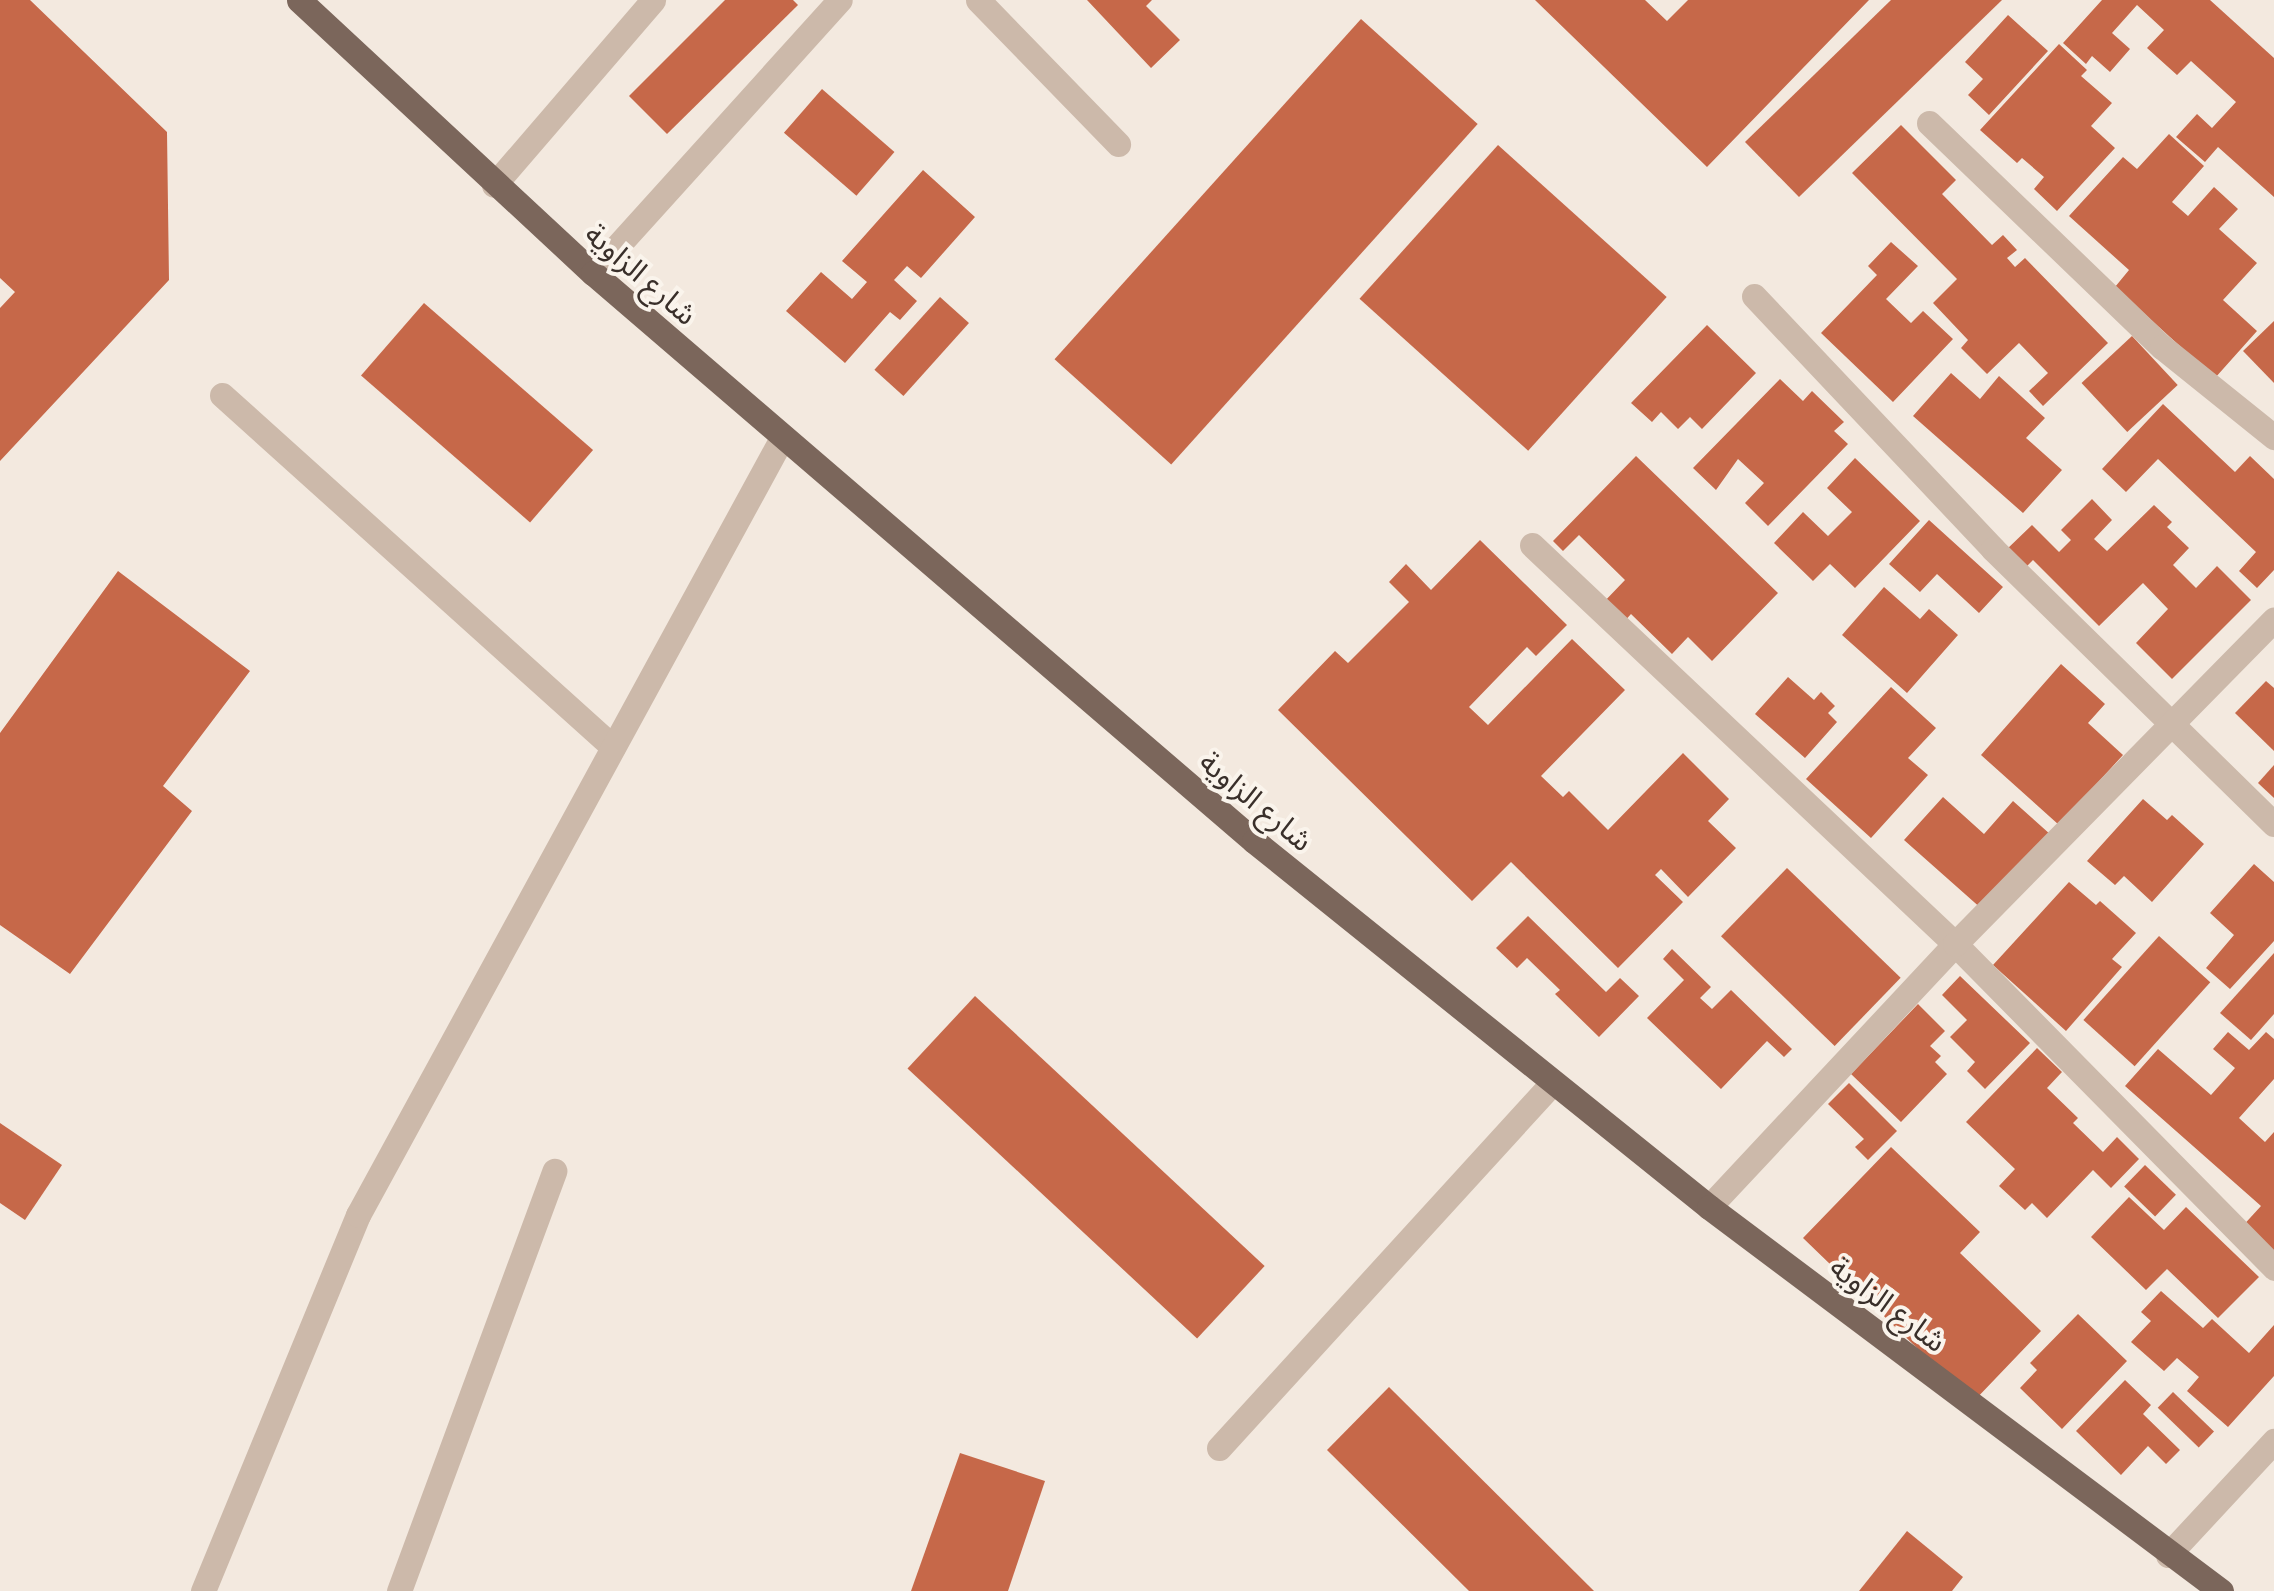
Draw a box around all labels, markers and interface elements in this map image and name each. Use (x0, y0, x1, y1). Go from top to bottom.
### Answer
street label: شارع الزاوية (579, 215, 705, 331)
street label: شارع الزاوية (1193, 742, 1321, 858)
street label: شارع الزاوية (1824, 1248, 1954, 1358)

